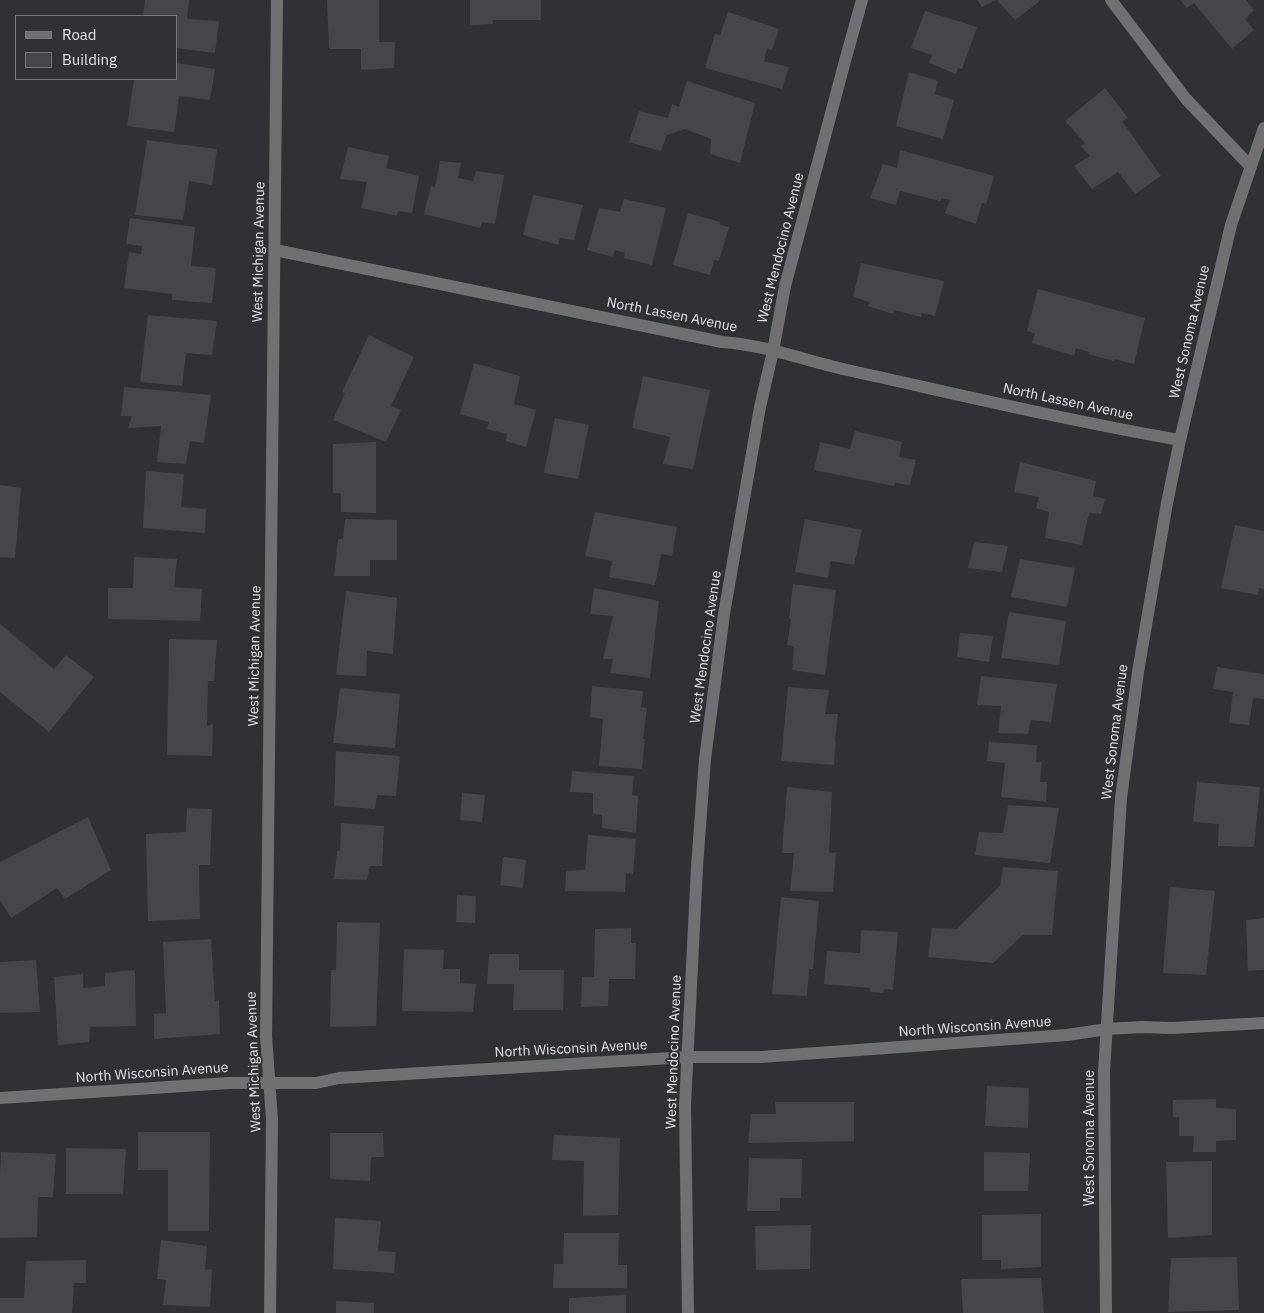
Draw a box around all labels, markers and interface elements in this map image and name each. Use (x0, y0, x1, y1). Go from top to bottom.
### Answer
legend (15, 15, 178, 80)
text: Road (62, 25, 97, 44)
text: Building (62, 50, 117, 69)
street label: West Mendocino Avenue (754, 171, 808, 325)
street label: West Michigan Avenue (249, 181, 269, 323)
street label: West Sonoma Avenue (1166, 264, 1214, 400)
street label: North Lassen Avenue (605, 294, 739, 336)
street label: North Lassen Avenue (1001, 380, 1135, 424)
street label: West Mendocino Avenue (687, 569, 725, 725)
street label: West Michigan Avenue (245, 585, 265, 727)
street label: West Sonoma Avenue (1098, 663, 1132, 801)
street label: West Mendocino Avenue (663, 975, 685, 1129)
street label: West Michigan Avenue (243, 991, 265, 1133)
street label: North Wisconsin Avenue (898, 1013, 1052, 1041)
street label: North Wisconsin Avenue (494, 1037, 648, 1061)
street label: North Wisconsin Avenue (75, 1059, 229, 1087)
street label: West Sonoma Avenue (1082, 1070, 1098, 1206)

